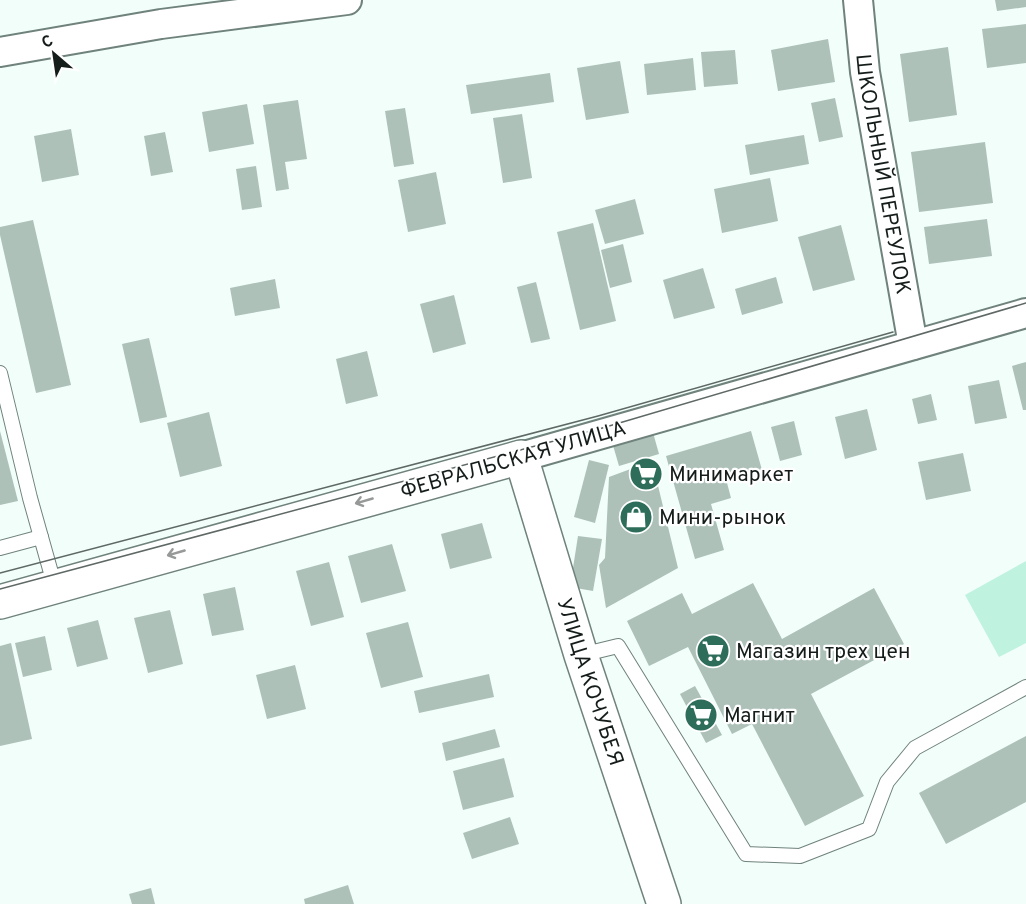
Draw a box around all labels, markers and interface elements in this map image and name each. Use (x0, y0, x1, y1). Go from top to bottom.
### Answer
north arrow (24, 24, 84, 84)
text: С (38, 31, 57, 54)
street label: ШКОЛЬНЫЙ ПЕРЕУЛОК (848, 53, 916, 297)
street label: ФЕВРАЛЬСКАЯ УЛИЦА (397, 415, 629, 506)
supermarket icon: Минимаркет (628, 456, 664, 492)
place label: Минимаркет (669, 462, 793, 489)
one-way arrow (355, 496, 374, 507)
shop icon: Мини-рынок (618, 499, 654, 535)
place label: Мини-рынок (659, 505, 786, 532)
one-way arrow (167, 548, 186, 559)
street label: УЛИЦА КОЧУБЕЯ (550, 595, 629, 769)
supermarket icon: Магазин трех цен (695, 633, 731, 669)
place label: Магазин трех цен (736, 639, 910, 666)
supermarket icon: Магнит (683, 697, 719, 733)
place label: Магнит (724, 703, 795, 730)

